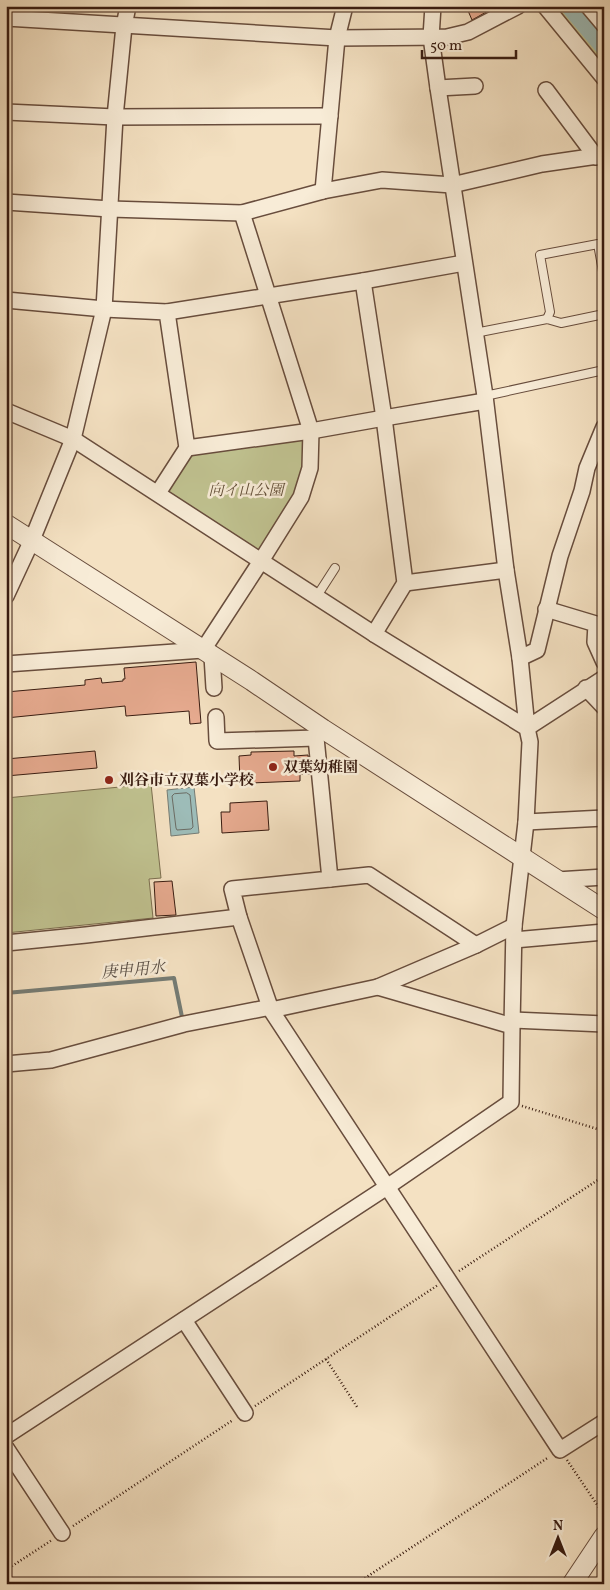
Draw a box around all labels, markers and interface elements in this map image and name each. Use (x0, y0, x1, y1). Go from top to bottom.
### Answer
scale bar (422, 28, 516, 60)
text: 50 m (430, 36, 462, 57)
park label: 向イ山公園 (208, 481, 286, 502)
place label: 双葉幼稚園 (283, 758, 358, 779)
marker: 双葉幼稚園 (267, 761, 279, 773)
place label: 刈谷市立双葉小学校 (119, 771, 254, 792)
marker: 刈谷市立双葉小学校 (103, 774, 115, 786)
water label: 庚申用水 (100, 957, 168, 985)
north arrow (532, 1512, 582, 1562)
text: N (553, 1517, 563, 1536)

